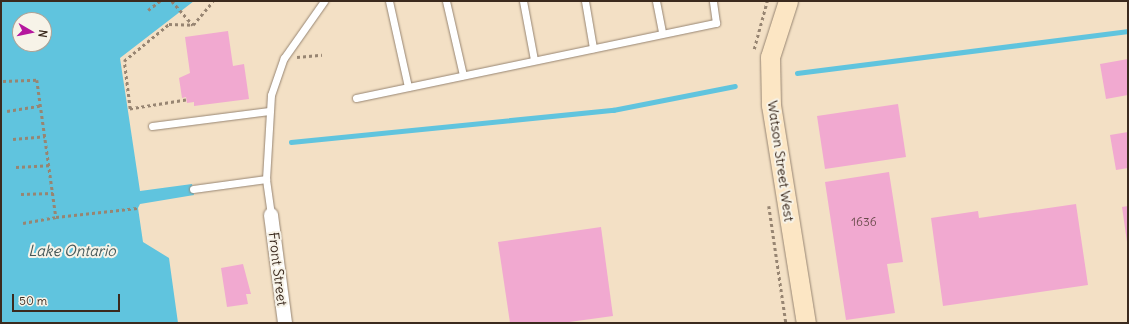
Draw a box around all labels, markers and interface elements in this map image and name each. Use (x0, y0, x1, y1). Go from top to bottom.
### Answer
north arrow (12, 12, 52, 52)
text: N (35, 29, 50, 39)
street label: Watson Street West (764, 99, 798, 223)
house number: 1636 (851, 215, 877, 229)
street label: Front Street (265, 231, 291, 307)
water label: Lake Ontario (28, 242, 116, 260)
scale bar (14, 286, 122, 312)
text: 50 m (19, 293, 47, 308)

